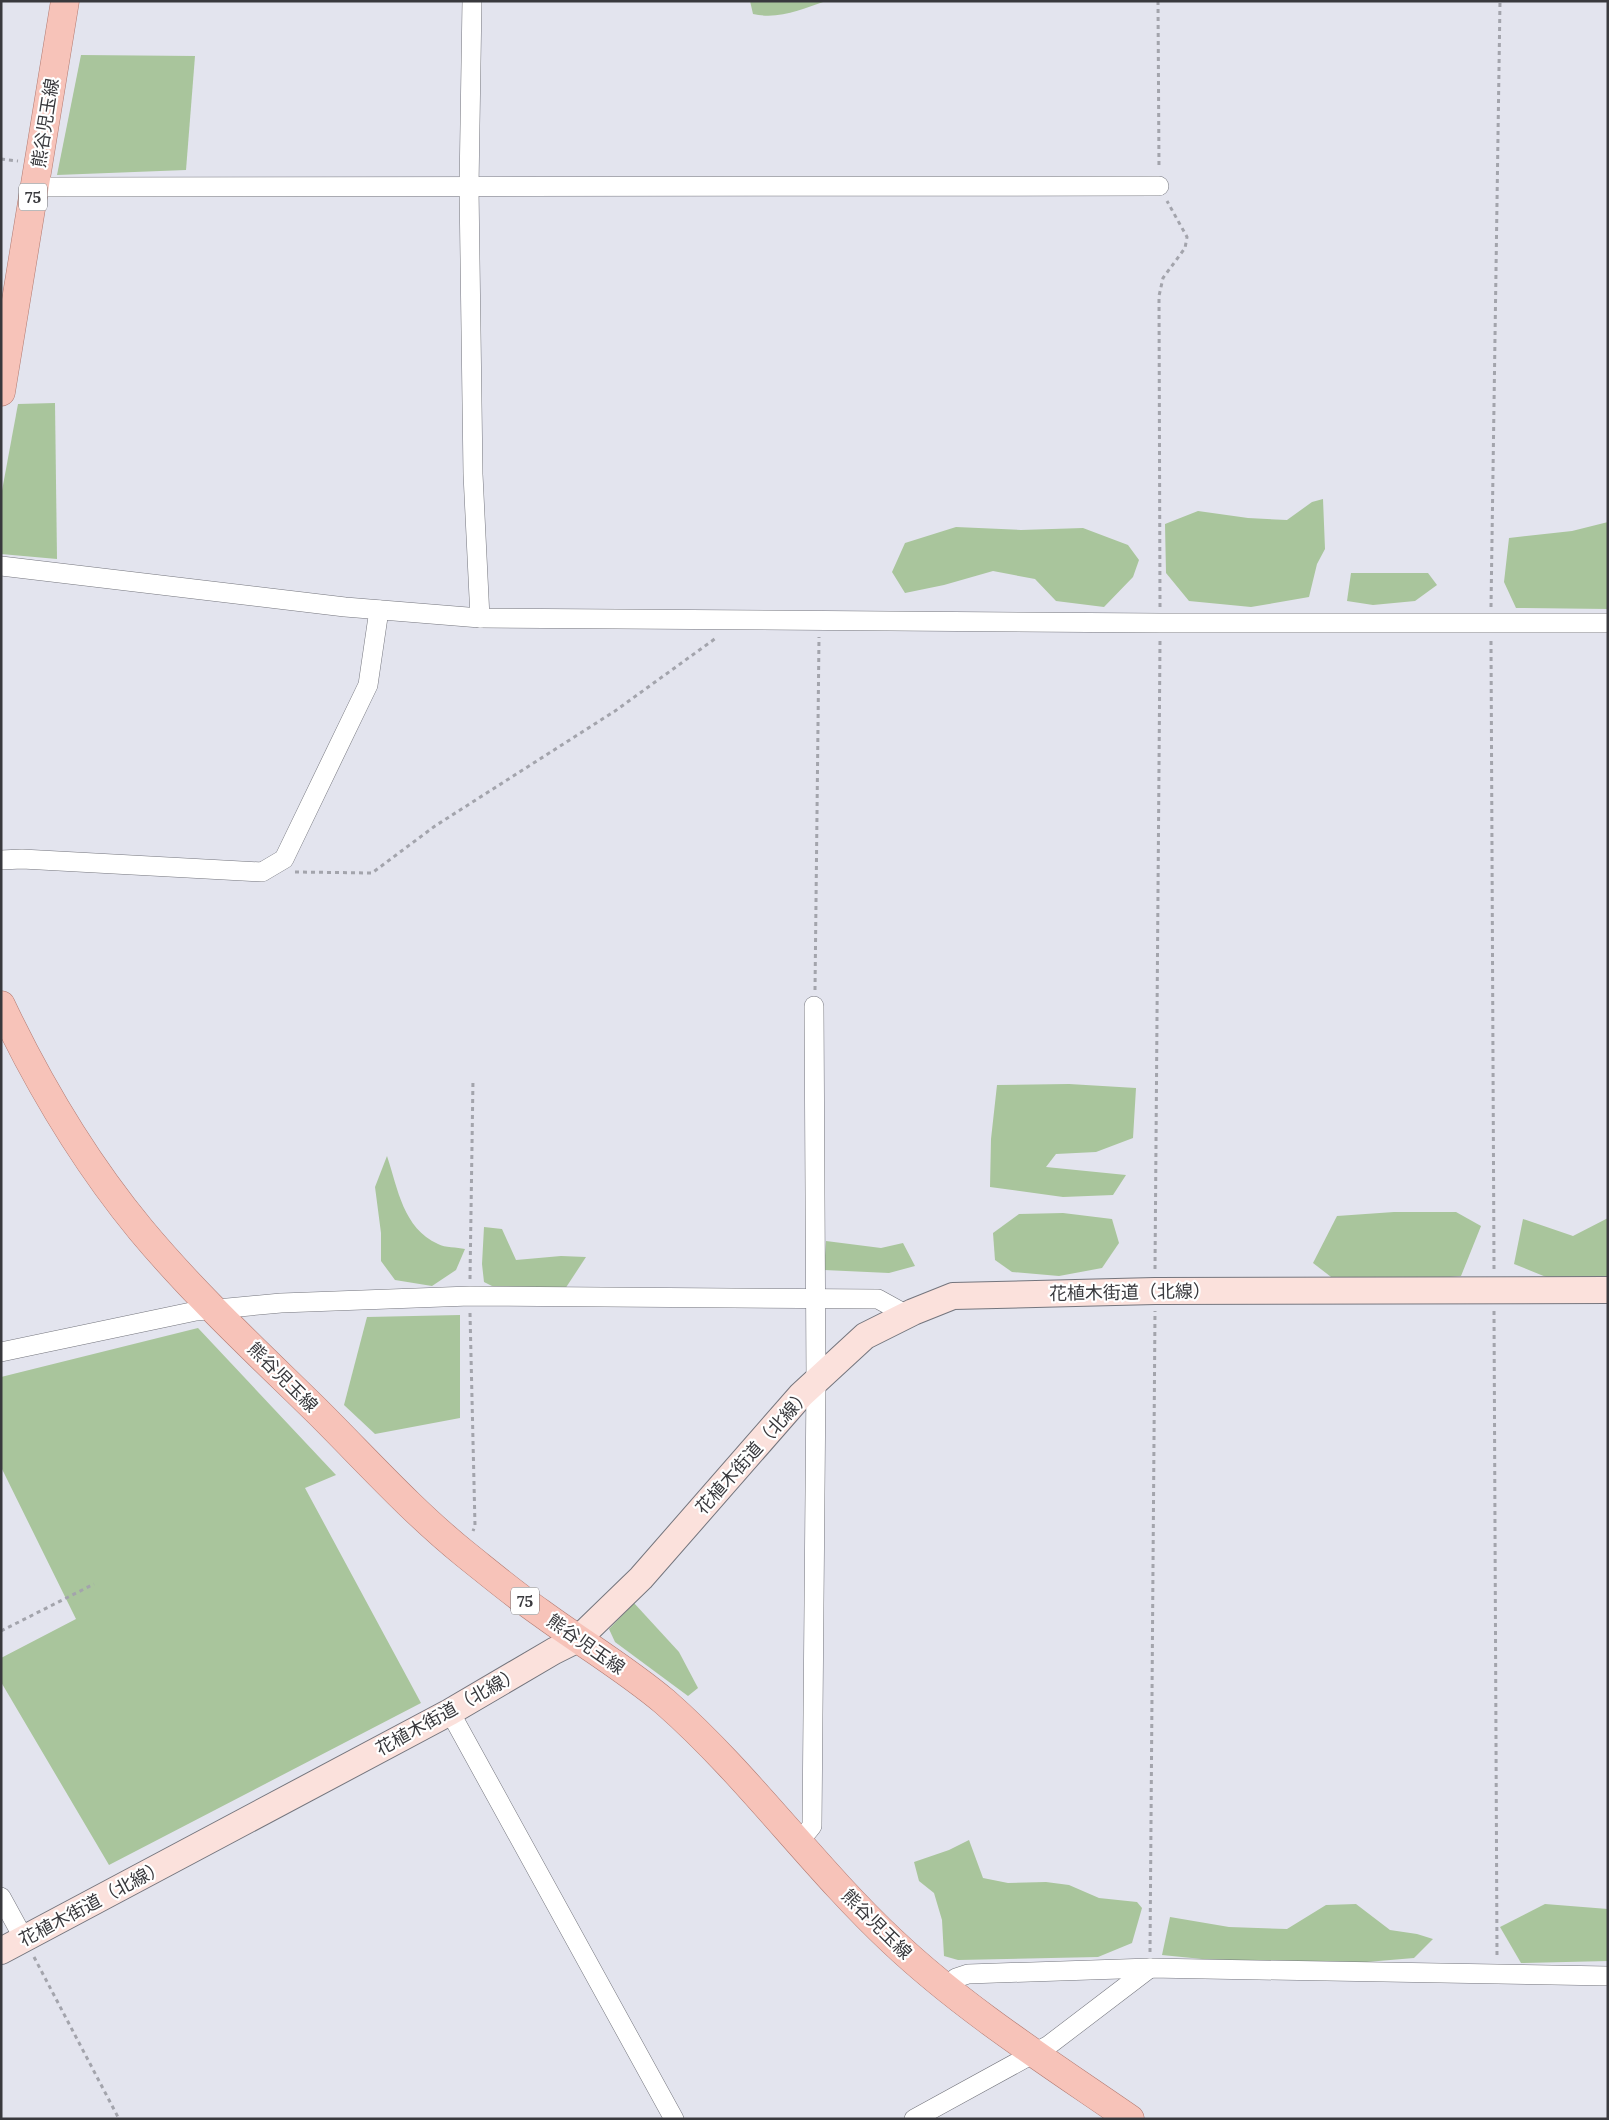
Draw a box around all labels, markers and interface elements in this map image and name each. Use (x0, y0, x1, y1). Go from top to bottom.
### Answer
street label: 熊谷児玉線 (27, 77, 63, 169)
road number: 75 (19, 183, 47, 210)
street label: 花植木街道（北線） (1049, 1279, 1211, 1305)
street label: 熊谷児玉線 (243, 1337, 323, 1417)
street label: 花植木街道（北線） (690, 1383, 816, 1519)
road number: 75 (511, 1588, 539, 1614)
street label: 熊谷児玉線 (543, 1609, 629, 1679)
street label: 花植木街道（北線） (372, 1662, 524, 1760)
street label: 花植木街道（北線） (15, 1855, 169, 1951)
street label: 熊谷児玉線 (837, 1884, 917, 1964)

